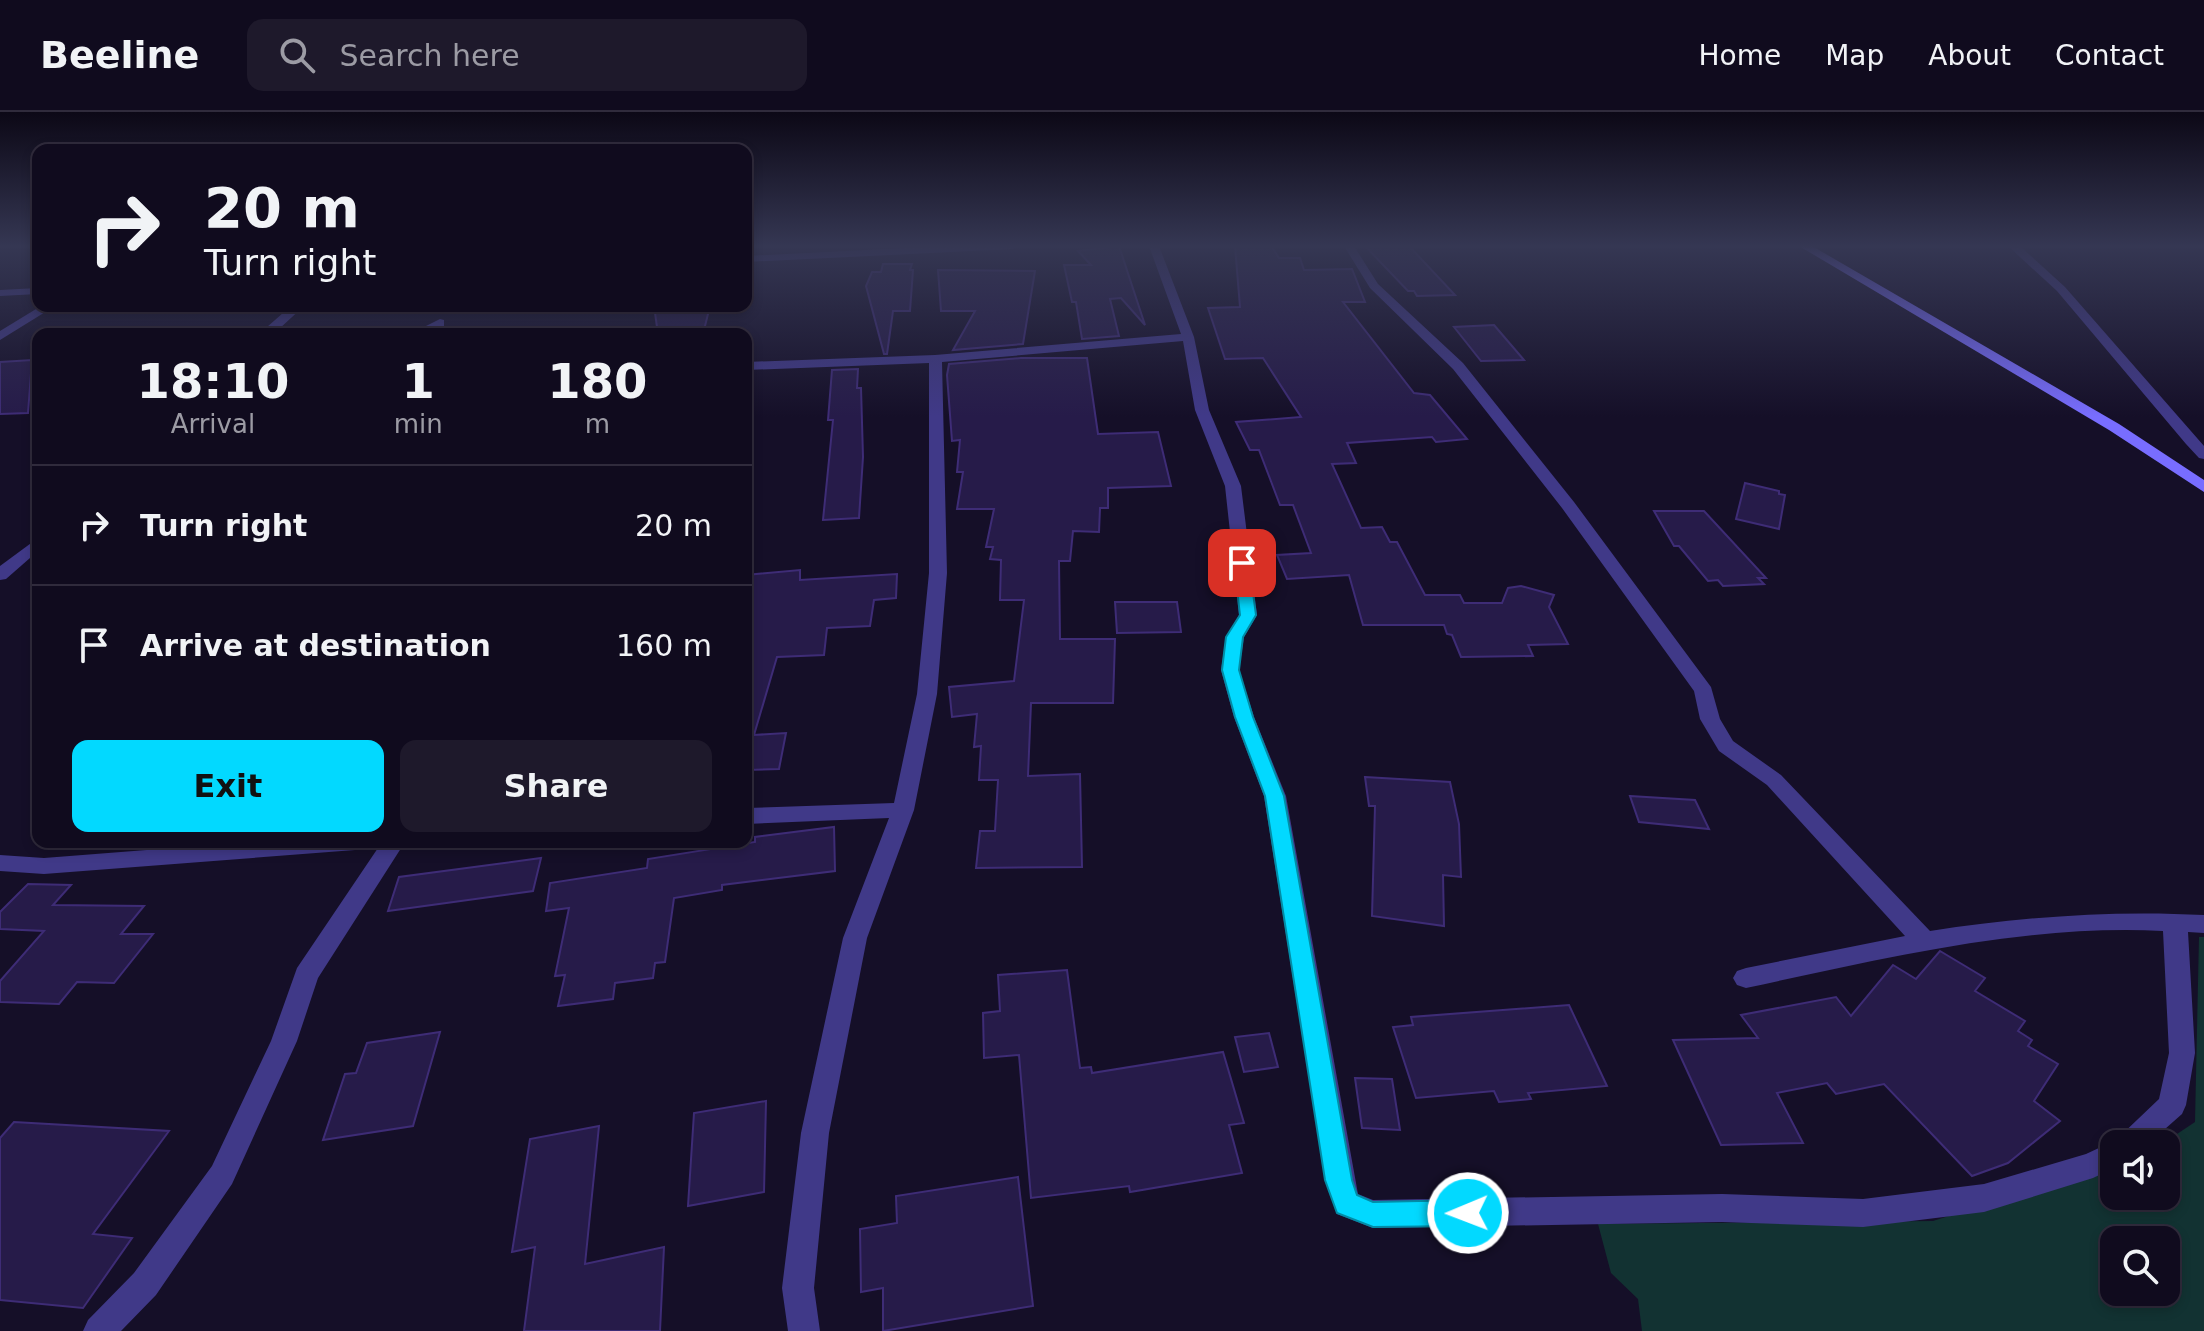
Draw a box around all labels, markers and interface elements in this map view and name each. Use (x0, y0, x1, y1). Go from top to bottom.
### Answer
search box (247, 19, 807, 91)
text: Beeline (40, 33, 199, 77)
icon: search (275, 33, 319, 77)
text: Search here (339, 38, 520, 73)
text: Home (1698, 39, 1781, 72)
text: Map (1825, 39, 1884, 72)
text: About (1928, 39, 2011, 72)
text: Contact (2055, 39, 2164, 72)
text: 20 m (204, 175, 360, 240)
icon: right (72, 176, 176, 280)
text: Turn right (204, 242, 376, 283)
text: 18:10 (136, 353, 289, 409)
text: 1 (402, 353, 435, 409)
text: 180 (547, 353, 647, 409)
text: Arrival (171, 409, 255, 439)
text: min (394, 409, 443, 439)
text: m (585, 409, 610, 439)
icon: right (72, 503, 116, 547)
text: Turn right (140, 508, 307, 543)
text: 20 m (635, 508, 712, 543)
pin (1208, 529, 1276, 597)
icon: arrive (1220, 541, 1264, 585)
icon: arrive (72, 623, 116, 667)
text: Arrive at destination (140, 628, 491, 663)
text: 160 m (616, 628, 712, 663)
button: Exit (72, 740, 384, 832)
button: Share (400, 740, 712, 832)
map controls (2100, 1130, 2180, 1306)
button: sound (2100, 1130, 2180, 1210)
position arrow (1426, 1171, 1510, 1255)
button: search (2100, 1226, 2180, 1306)

